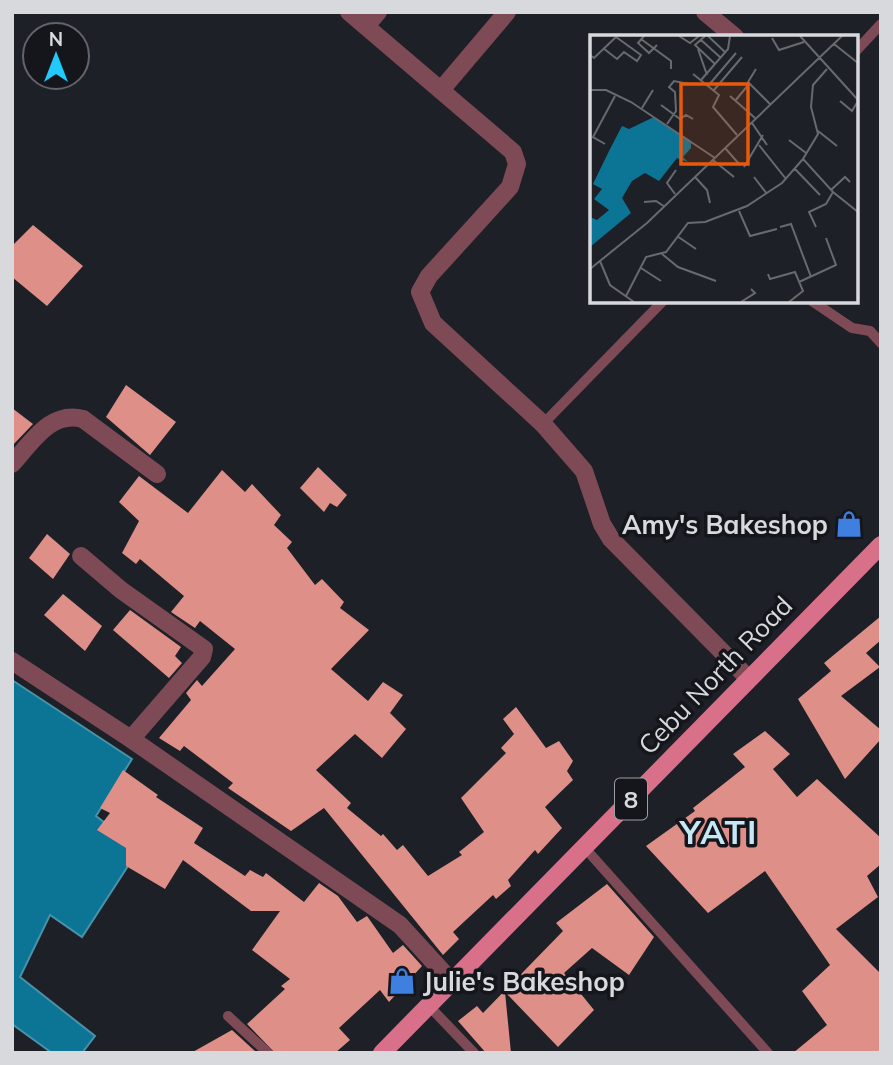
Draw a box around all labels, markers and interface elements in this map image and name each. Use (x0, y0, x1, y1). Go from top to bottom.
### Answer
north arrow (21, 21, 91, 91)
text: N (49, 27, 63, 51)
inset map (590, 35, 858, 303)
place label: Amy's Bakeshop (622, 508, 828, 541)
shop icon: Amy's Bakeshop (834, 509, 864, 539)
street label: Cebu North Road (631, 589, 799, 761)
road number: 8 (615, 778, 647, 820)
district label: YATI (679, 811, 758, 852)
place label: Julie's Bakeshop (423, 965, 625, 998)
shop icon: Julie's Bakeshop (387, 966, 417, 996)

